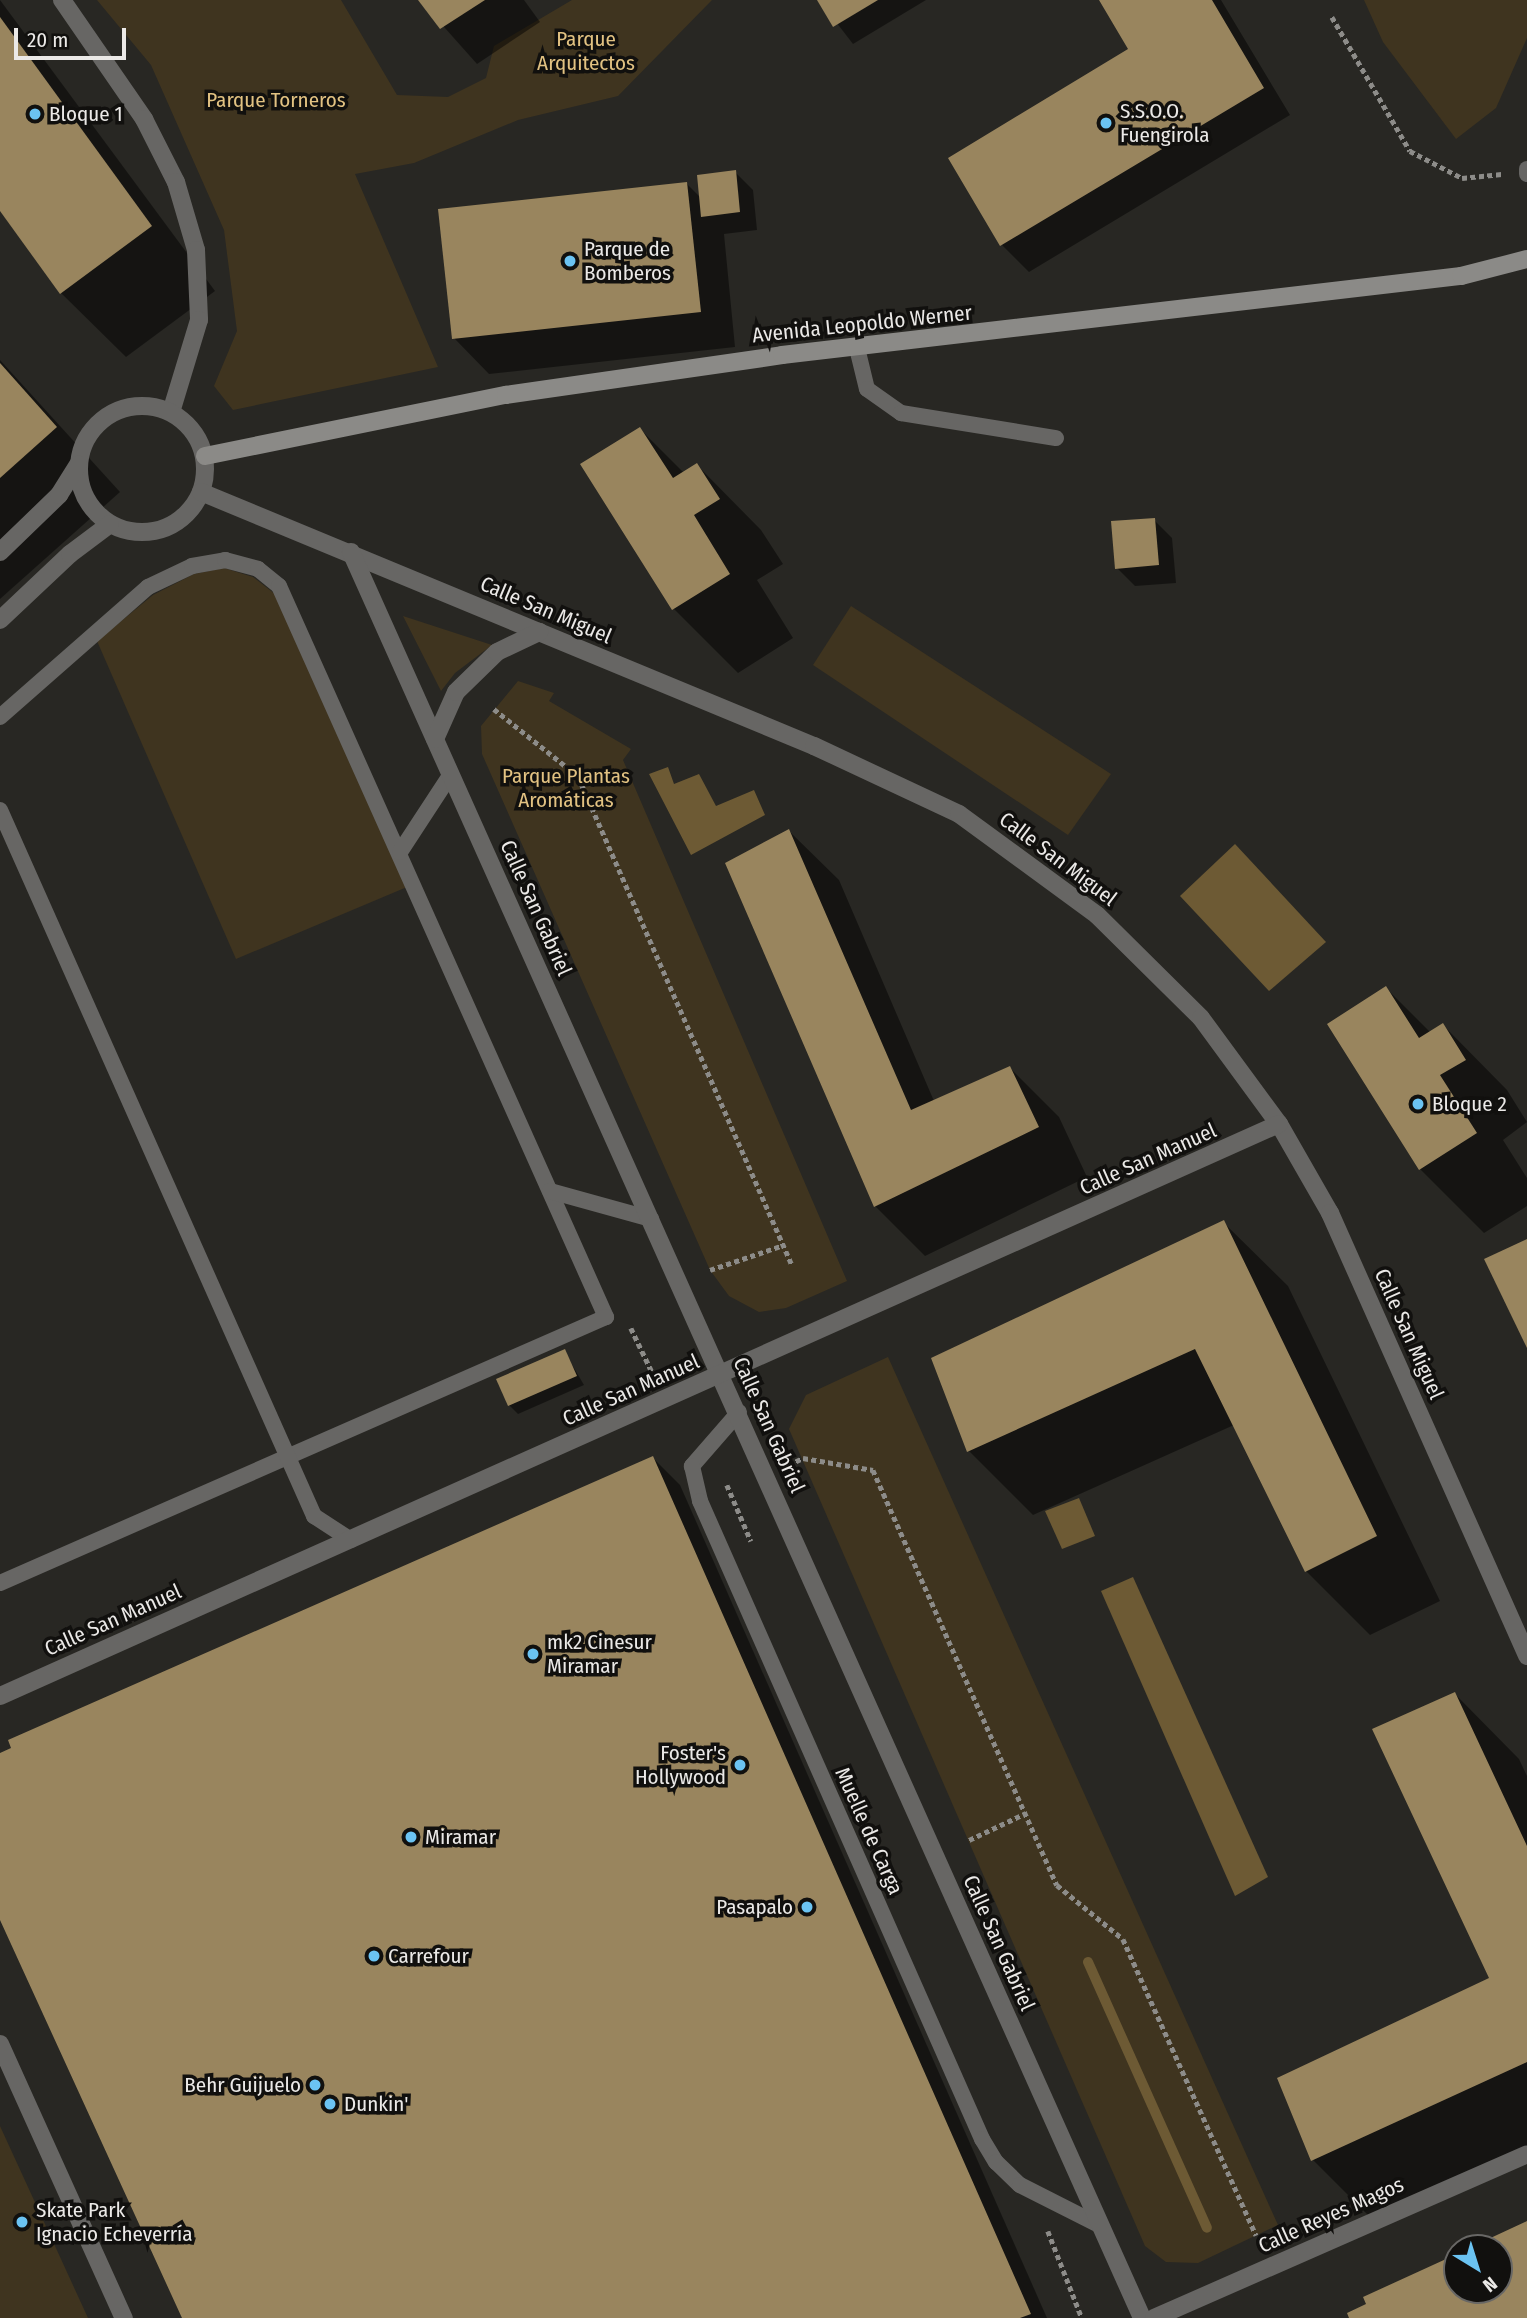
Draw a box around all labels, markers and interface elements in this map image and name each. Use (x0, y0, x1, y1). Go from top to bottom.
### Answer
scale bar (18, 14, 130, 58)
park label: Parque Arquitectos (537, 26, 635, 76)
text: 20 m (27, 27, 68, 53)
park label: Parque Torneros (206, 87, 346, 113)
place label: S.S.O.O. Fuengirola (1120, 98, 1210, 148)
place label: Bloque 1 (49, 101, 123, 127)
marker: Bloque 1 (27, 106, 43, 122)
marker: S.S.O.O. Fuengirola (1098, 115, 1114, 131)
place label: Parque de Bomberos (584, 236, 671, 286)
marker: Parque de Bomberos (562, 253, 578, 269)
street label: Avenida Leopoldo Werner (751, 300, 973, 348)
street label: Calle San Miguel (476, 571, 616, 649)
park label: Parque Plantas Aromáticas (502, 763, 630, 813)
street label: Calle San Miguel (994, 807, 1122, 911)
street label: Calle San Gabriel (495, 836, 577, 980)
place label: Bloque 2 (1432, 1091, 1507, 1117)
marker: Bloque 2 (1410, 1096, 1426, 1112)
street label: Calle San Manuel (1076, 1118, 1220, 1200)
street label: Calle San Miguel (1369, 1265, 1449, 1403)
street label: Calle San Manuel (559, 1349, 703, 1431)
street label: Calle San Gabriel (728, 1353, 810, 1497)
street label: Calle San Manuel (41, 1579, 185, 1661)
place label: mk2 Cinesur Miramar (547, 1629, 652, 1679)
marker: mk2 Cinesur Miramar (525, 1646, 541, 1662)
place label: Foster's Hollywood (635, 1740, 726, 1790)
marker: Foster's Hollywood (732, 1757, 748, 1773)
street label: Muelle de Carga (830, 1763, 908, 1899)
place label: Miramar (425, 1824, 496, 1850)
marker: Miramar (403, 1829, 419, 1845)
street label: Calle San Gabriel (958, 1871, 1040, 2015)
place label: Pasapalo (716, 1894, 793, 1920)
marker: Pasapalo (799, 1899, 815, 1915)
place label: Carrefour (388, 1943, 469, 1969)
marker: Carrefour (366, 1948, 382, 1964)
place label: Behr Guijuelo (184, 2072, 301, 2098)
marker: Behr Guijuelo (307, 2077, 323, 2093)
place label: Dunkin' (344, 2091, 408, 2117)
marker: Dunkin' (322, 2096, 338, 2112)
street label: Calle Reyes Magos (1254, 2172, 1408, 2258)
place label: Skate Park Ignacio Echeverría (36, 2197, 193, 2247)
marker: Skate Park Ignacio Echeverría (14, 2214, 30, 2230)
north arrow (1443, 2234, 1513, 2304)
text: N (1478, 2272, 1502, 2297)

